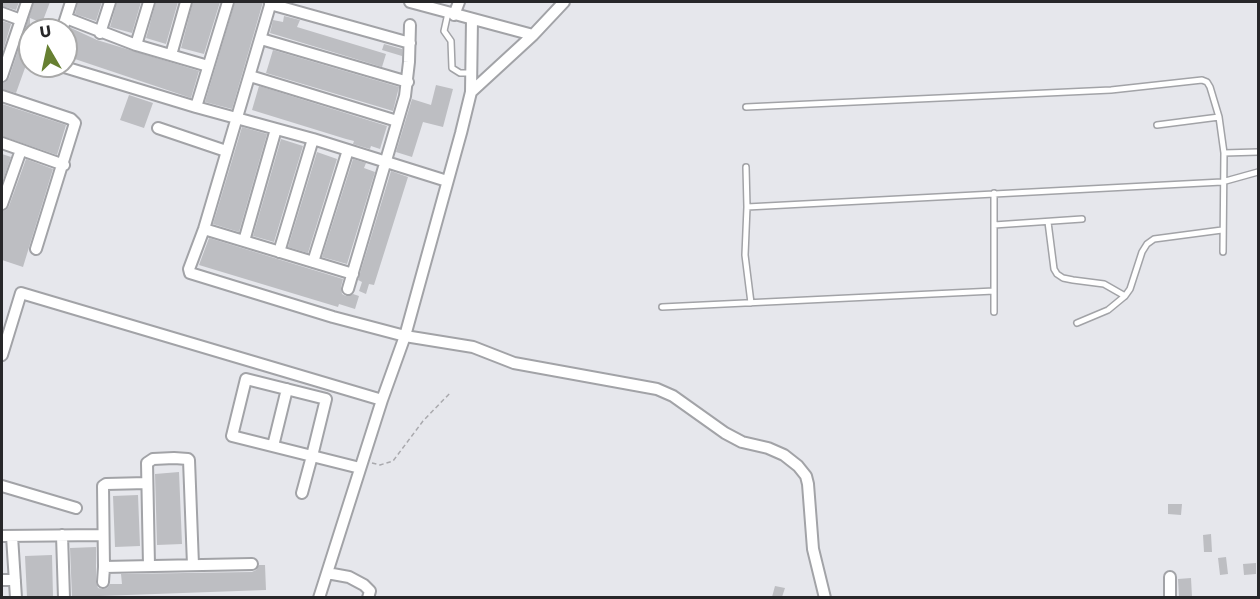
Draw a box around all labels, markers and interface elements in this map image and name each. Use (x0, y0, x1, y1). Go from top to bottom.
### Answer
north arrow (18, 18, 78, 78)
text: U (38, 19, 53, 44)

